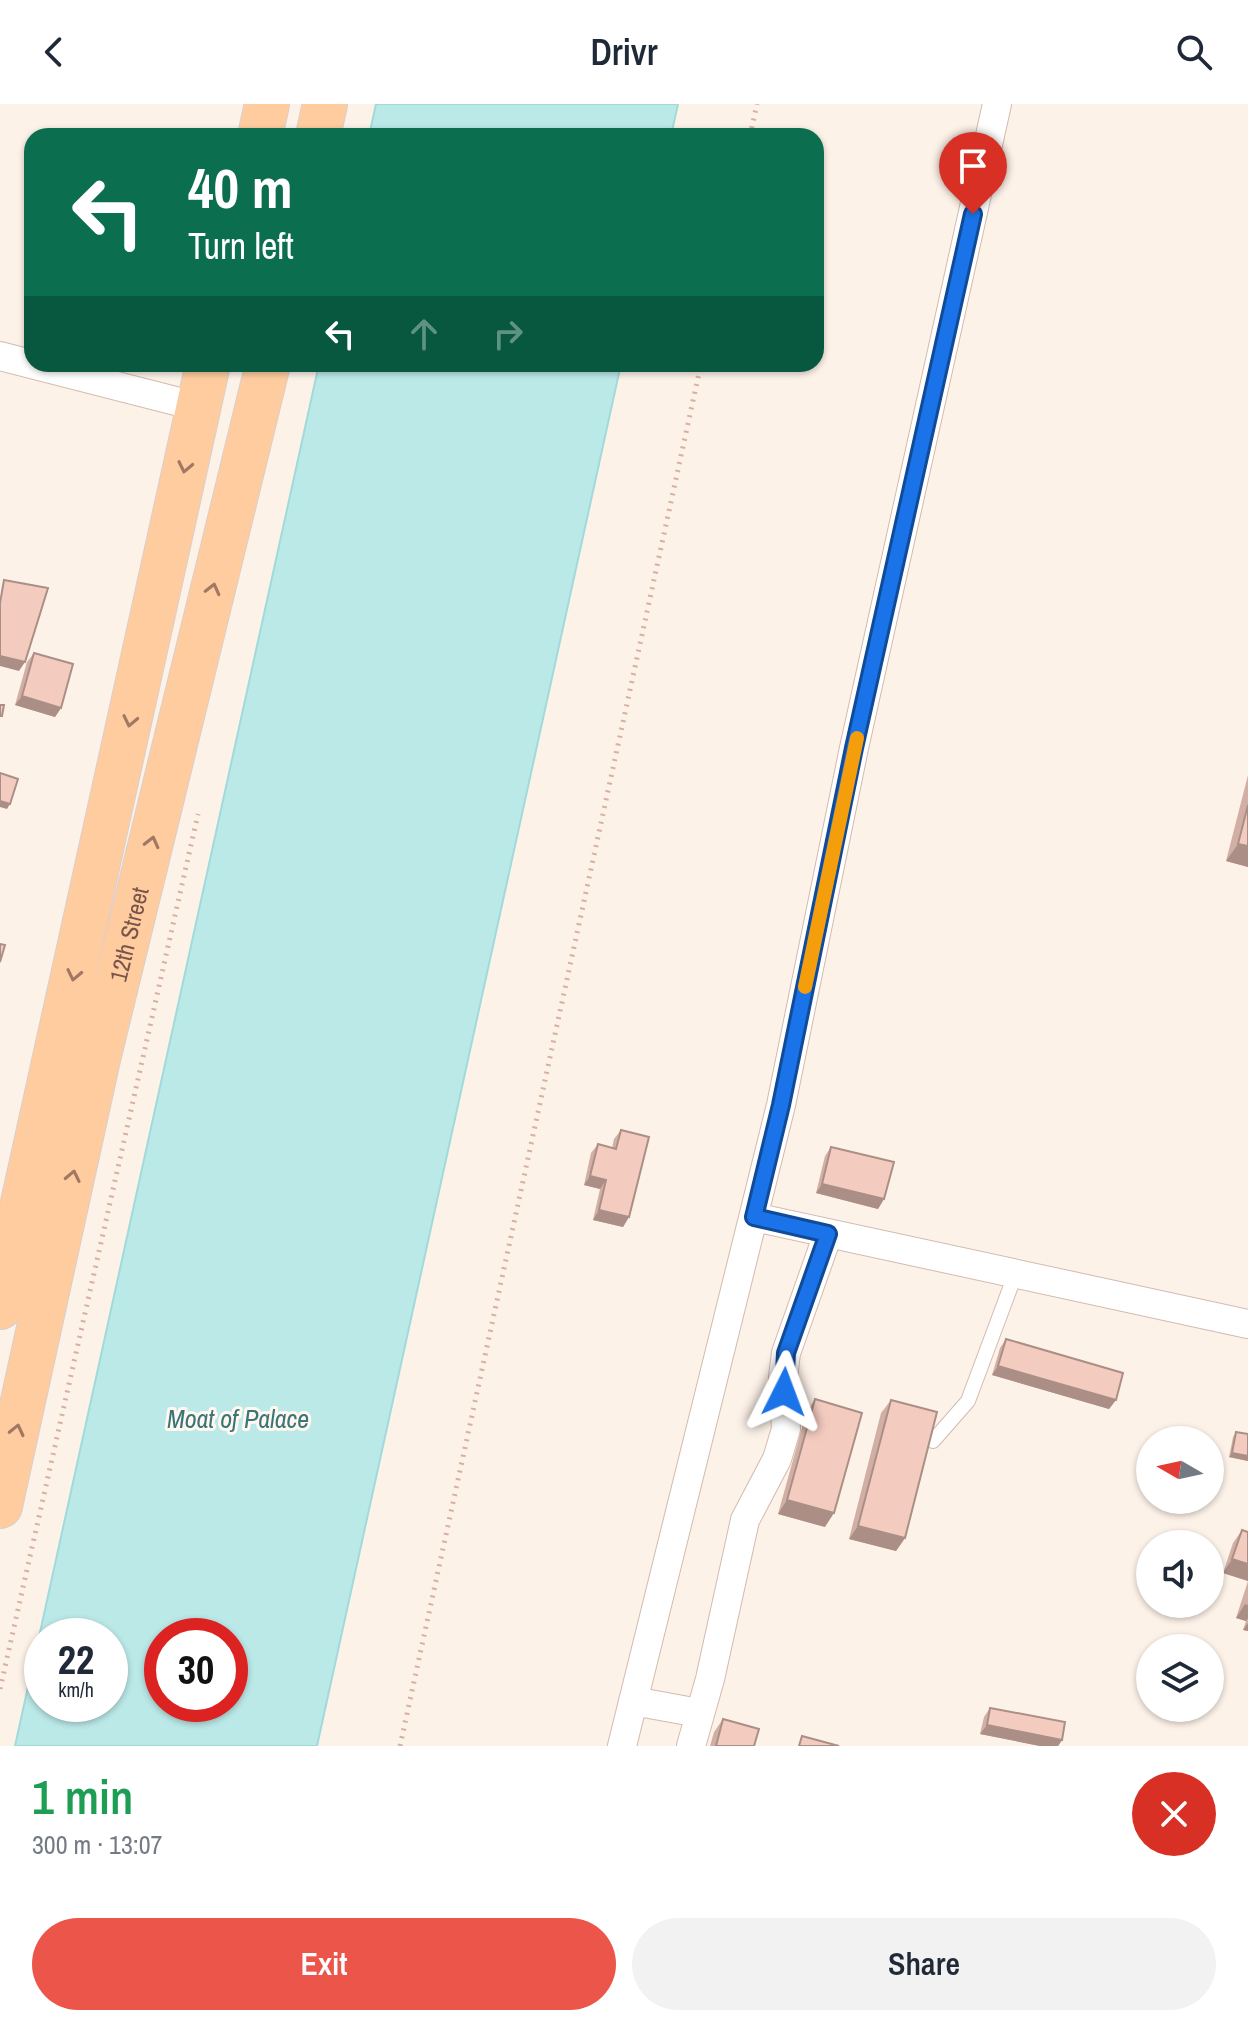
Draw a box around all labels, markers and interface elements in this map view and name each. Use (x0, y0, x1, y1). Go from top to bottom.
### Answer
text: Drivr (590, 28, 658, 76)
icon: back (32, 30, 76, 74)
icon: search (1172, 30, 1216, 74)
pin (939, 132, 1007, 214)
icon: arrive (951, 144, 995, 188)
text: 40 m (188, 150, 293, 225)
icon: left (56, 160, 160, 264)
text: Turn left (188, 222, 294, 270)
icon: left (318, 312, 362, 356)
icon: ahead (402, 312, 446, 356)
icon: right (486, 312, 530, 356)
one-way arrow (178, 461, 195, 474)
one-way arrow (204, 583, 221, 596)
one-way arrow (122, 714, 139, 728)
one-way arrow (142, 835, 159, 849)
street label: 12th Street (102, 883, 156, 985)
one-way arrow (66, 968, 83, 982)
one-way arrow (64, 1170, 81, 1184)
position arrow (742, 1350, 826, 1434)
water label: Moat of Palace (167, 1401, 309, 1436)
one-way arrow (8, 1424, 25, 1438)
north arrow (1136, 1426, 1224, 1514)
map controls (1136, 1426, 1224, 1722)
button: sound (1136, 1530, 1224, 1618)
speed limit sign: 30 (144, 1618, 248, 1722)
text: 22 (58, 1633, 94, 1686)
button: layers (1136, 1634, 1224, 1722)
text: km/h (58, 1676, 94, 1703)
text: 1 min (32, 1764, 133, 1829)
button: close (1132, 1772, 1216, 1856)
text: 300 m · 13:07 (32, 1827, 162, 1862)
button: Exit (32, 1918, 616, 2010)
button: Share (632, 1918, 1216, 2010)

